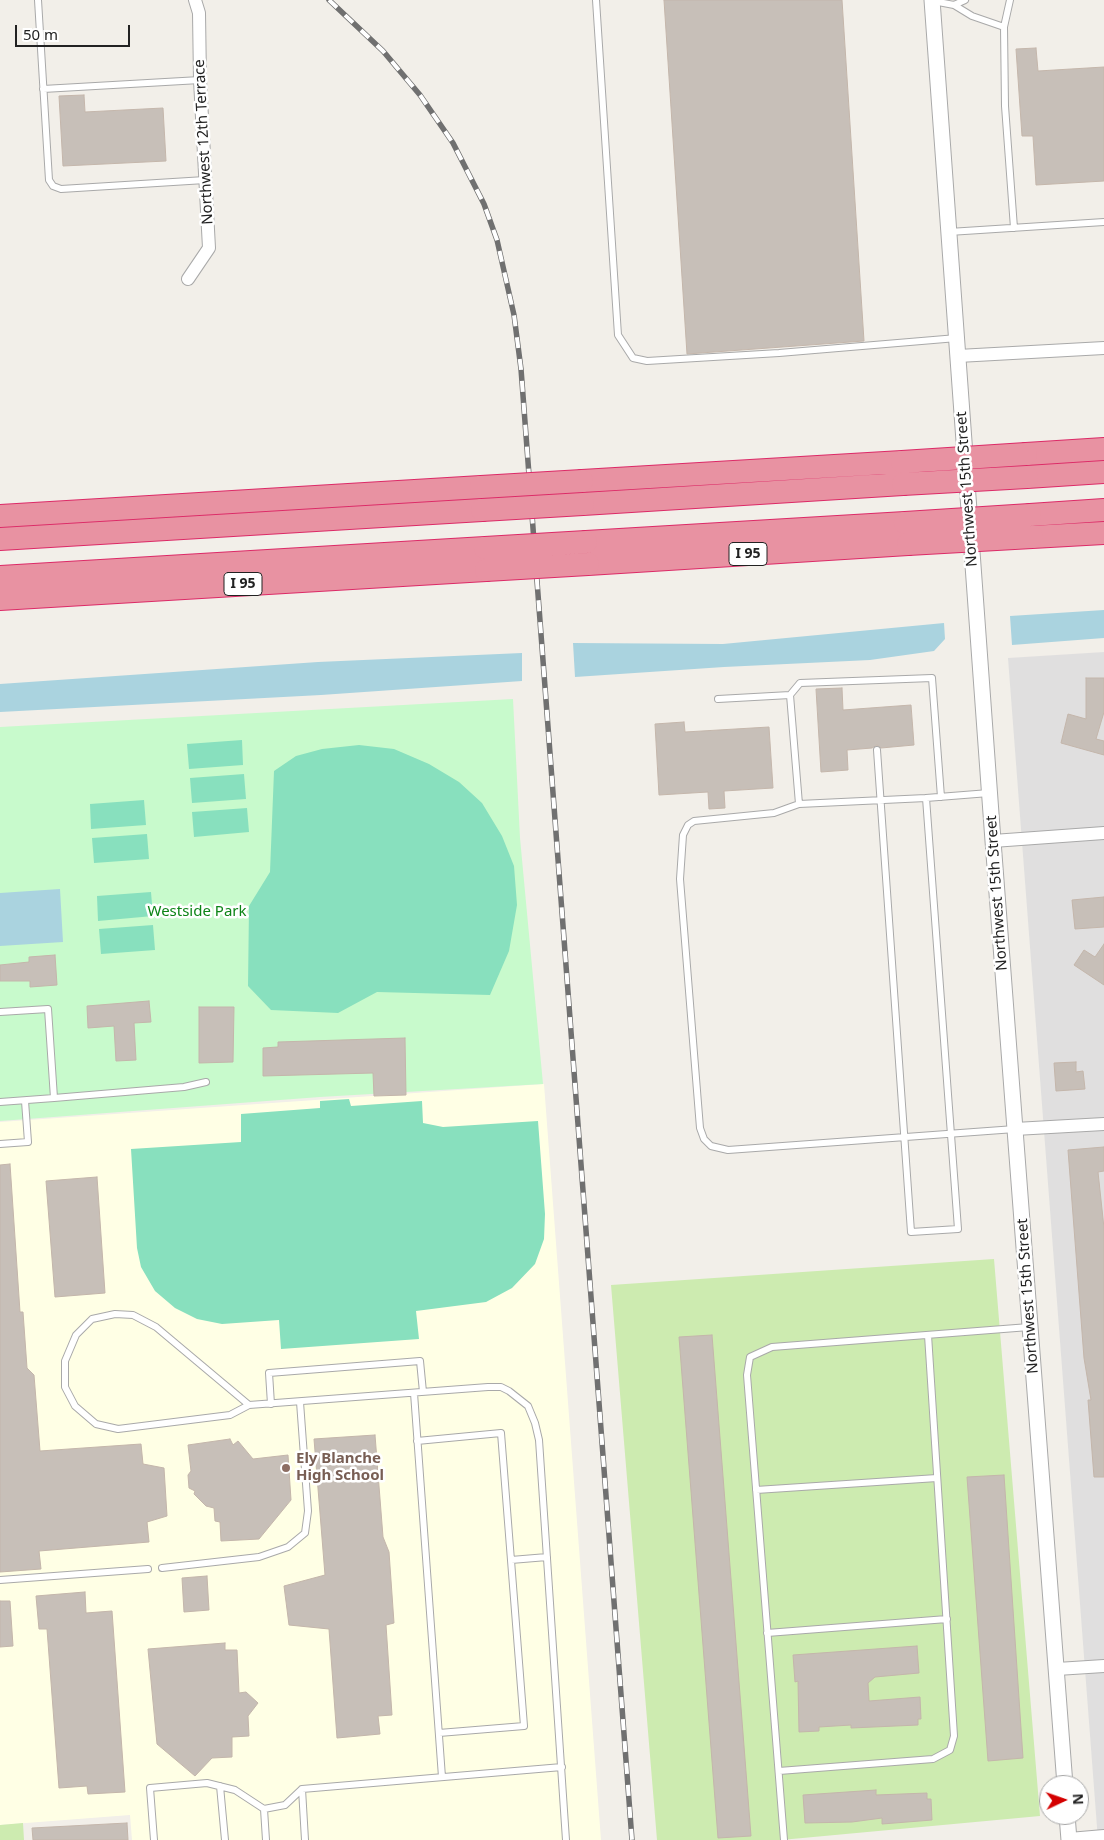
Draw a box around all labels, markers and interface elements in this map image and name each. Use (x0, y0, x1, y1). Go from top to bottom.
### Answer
scale bar (18, 15, 132, 47)
text: 50 m (23, 24, 58, 44)
street label: Northwest 12th Terrace (191, 59, 217, 225)
street label: Northwest 15th Street (953, 411, 981, 567)
road number: I 95 (729, 542, 767, 566)
road number: I 95 (224, 572, 262, 596)
street label: Northwest 15th Street (983, 815, 1011, 971)
park label: Westside Park (147, 903, 247, 921)
street label: Northwest 15th Street (1014, 1218, 1042, 1374)
place label: Ely Blanche High School (296, 1450, 384, 1485)
marker: Ely Blanche High School (280, 1462, 292, 1474)
north arrow (1039, 1775, 1089, 1825)
text: N (1069, 1793, 1088, 1805)

